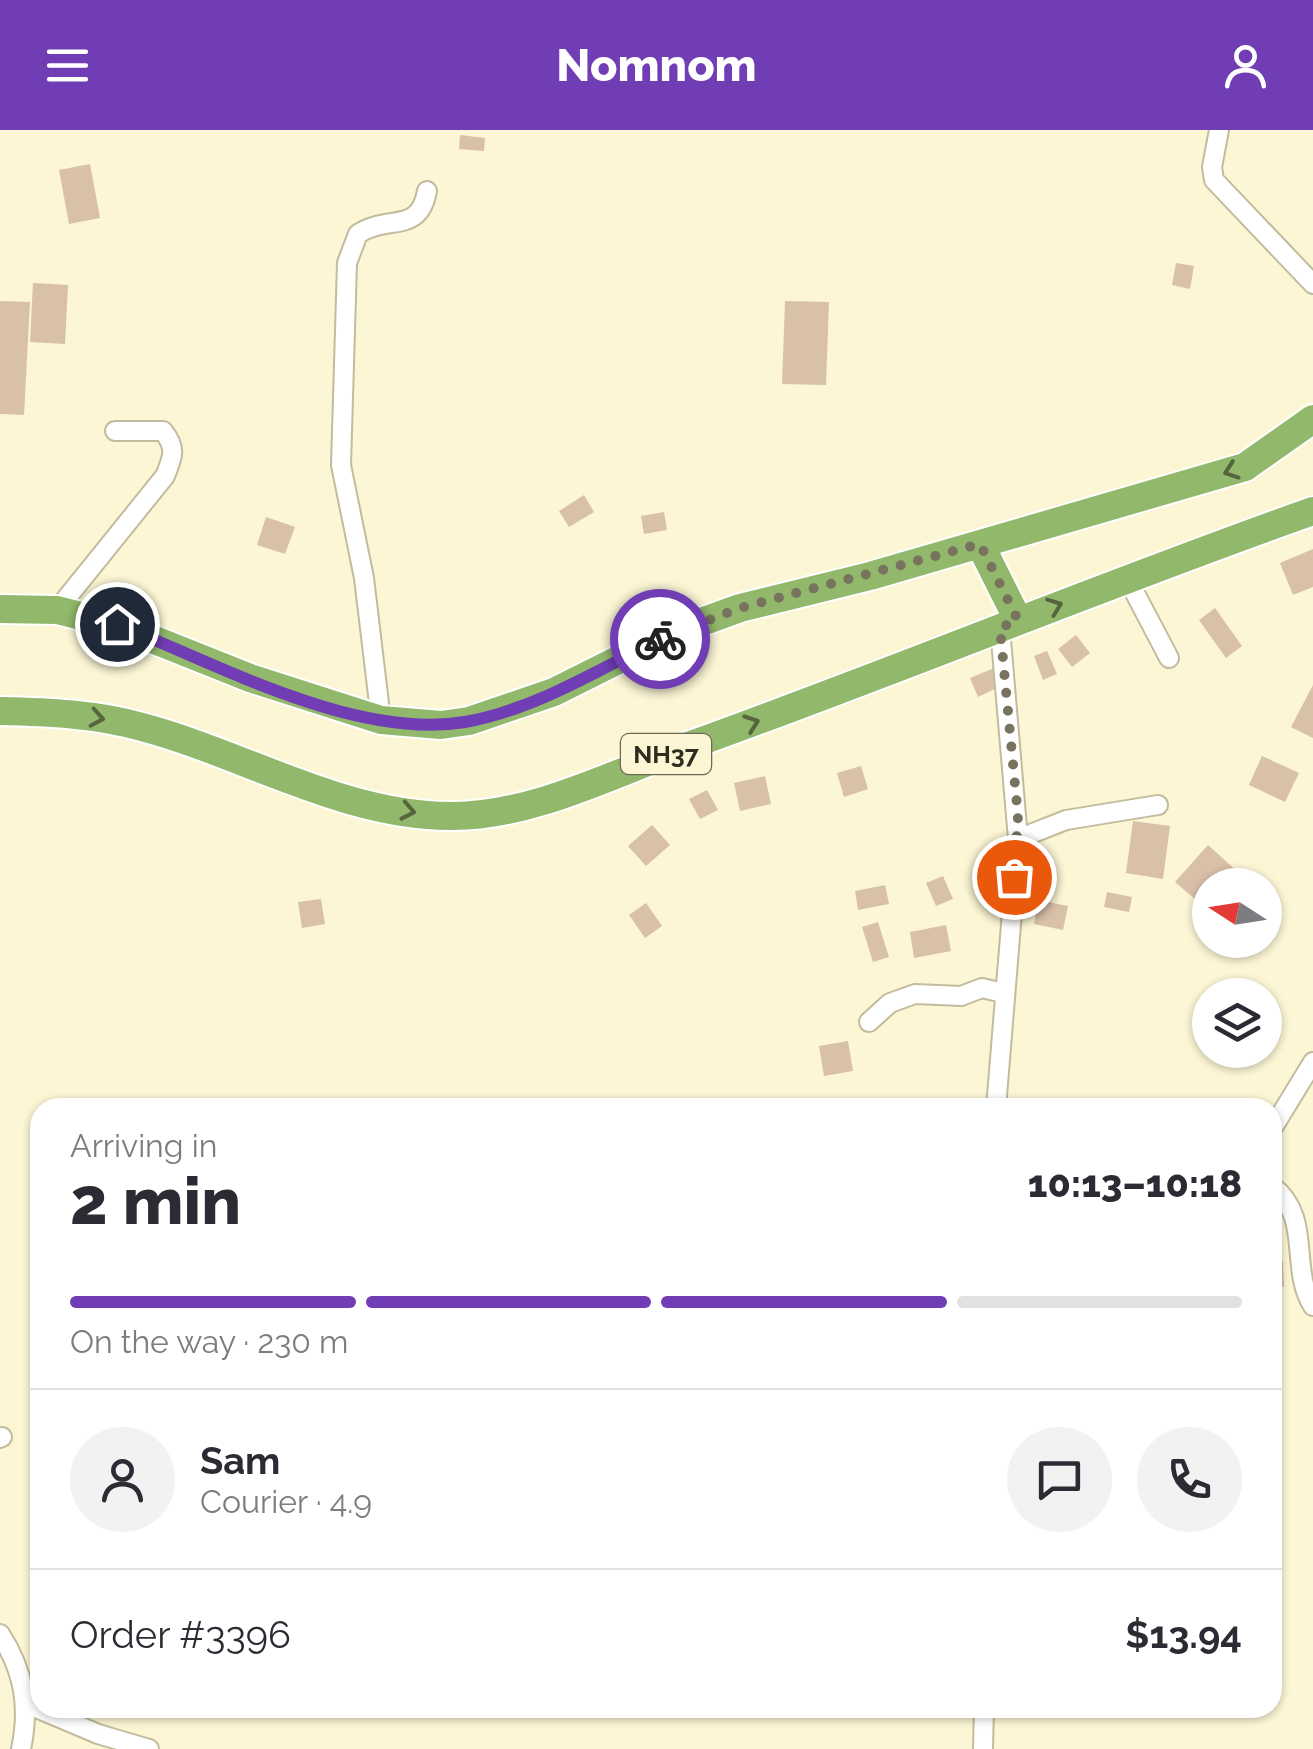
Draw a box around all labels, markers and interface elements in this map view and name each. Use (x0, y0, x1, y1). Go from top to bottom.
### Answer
icon: menu (40, 38, 95, 93)
icon: person (1218, 38, 1273, 93)
text: Nomnom (556, 39, 757, 92)
one-way arrow (1224, 459, 1241, 479)
pin (75, 582, 160, 667)
courier (610, 589, 710, 689)
icon: home (90, 597, 145, 652)
one-way arrow (1046, 597, 1063, 618)
icon: bike (633, 612, 688, 667)
one-way arrow (89, 707, 105, 728)
one-way arrow (743, 714, 760, 735)
road number: NH37 (621, 734, 711, 774)
one-way arrow (399, 799, 416, 820)
pin (972, 835, 1057, 920)
icon: bag (987, 850, 1042, 905)
north arrow (1192, 868, 1282, 958)
map controls (1192, 868, 1282, 1068)
button: layers (1192, 978, 1282, 1068)
text: Arriving in (70, 1127, 217, 1164)
text: 10:13–10:18 (1028, 1161, 1242, 1206)
text: 2 min (70, 1163, 241, 1239)
text: On the way · 230 m (70, 1323, 348, 1360)
button: person (70, 1427, 175, 1532)
button: chat (1007, 1427, 1112, 1532)
button: phone (1137, 1427, 1242, 1532)
text: Sam (200, 1438, 280, 1483)
text: Courier · 4.9 (200, 1483, 372, 1520)
text: Order #3396 (70, 1612, 291, 1657)
text: $13.94 (1125, 1612, 1242, 1657)

